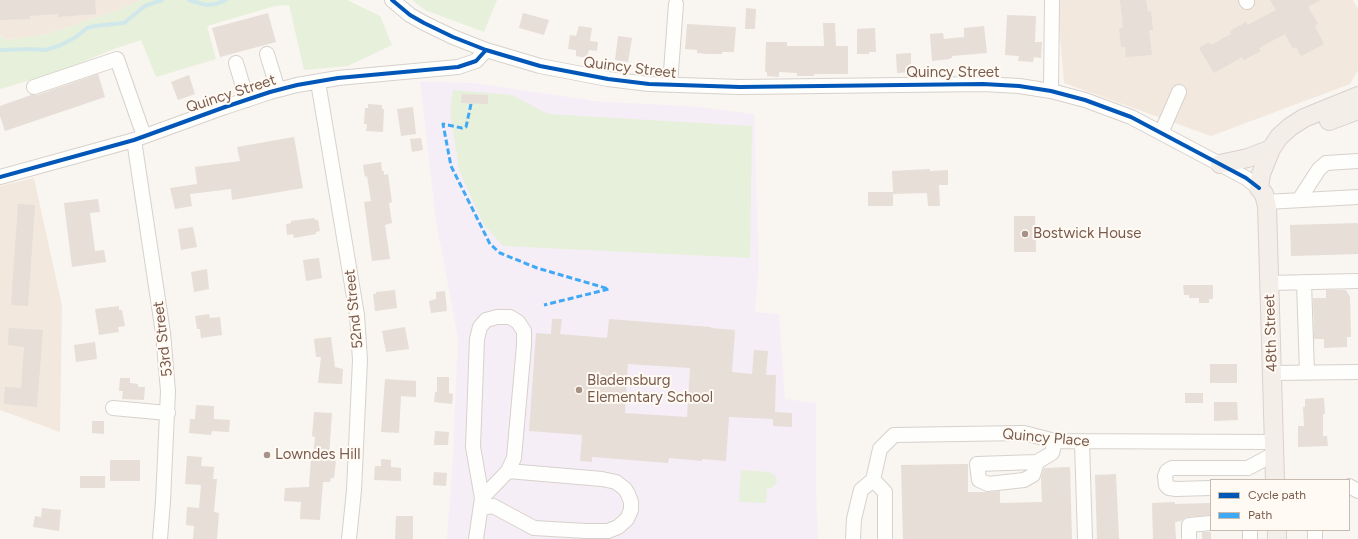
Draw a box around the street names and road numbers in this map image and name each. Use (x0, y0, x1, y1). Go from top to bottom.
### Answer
street label: Quincy Street (583, 53, 677, 83)
street label: Quincy Street (906, 64, 1000, 82)
street label: Quincy Street (184, 71, 278, 117)
street label: 52nd Street (341, 268, 367, 350)
street label: 48th Street (1261, 294, 1281, 372)
street label: 53rd Street (149, 300, 177, 378)
street label: Quincy Place (1002, 425, 1090, 451)

